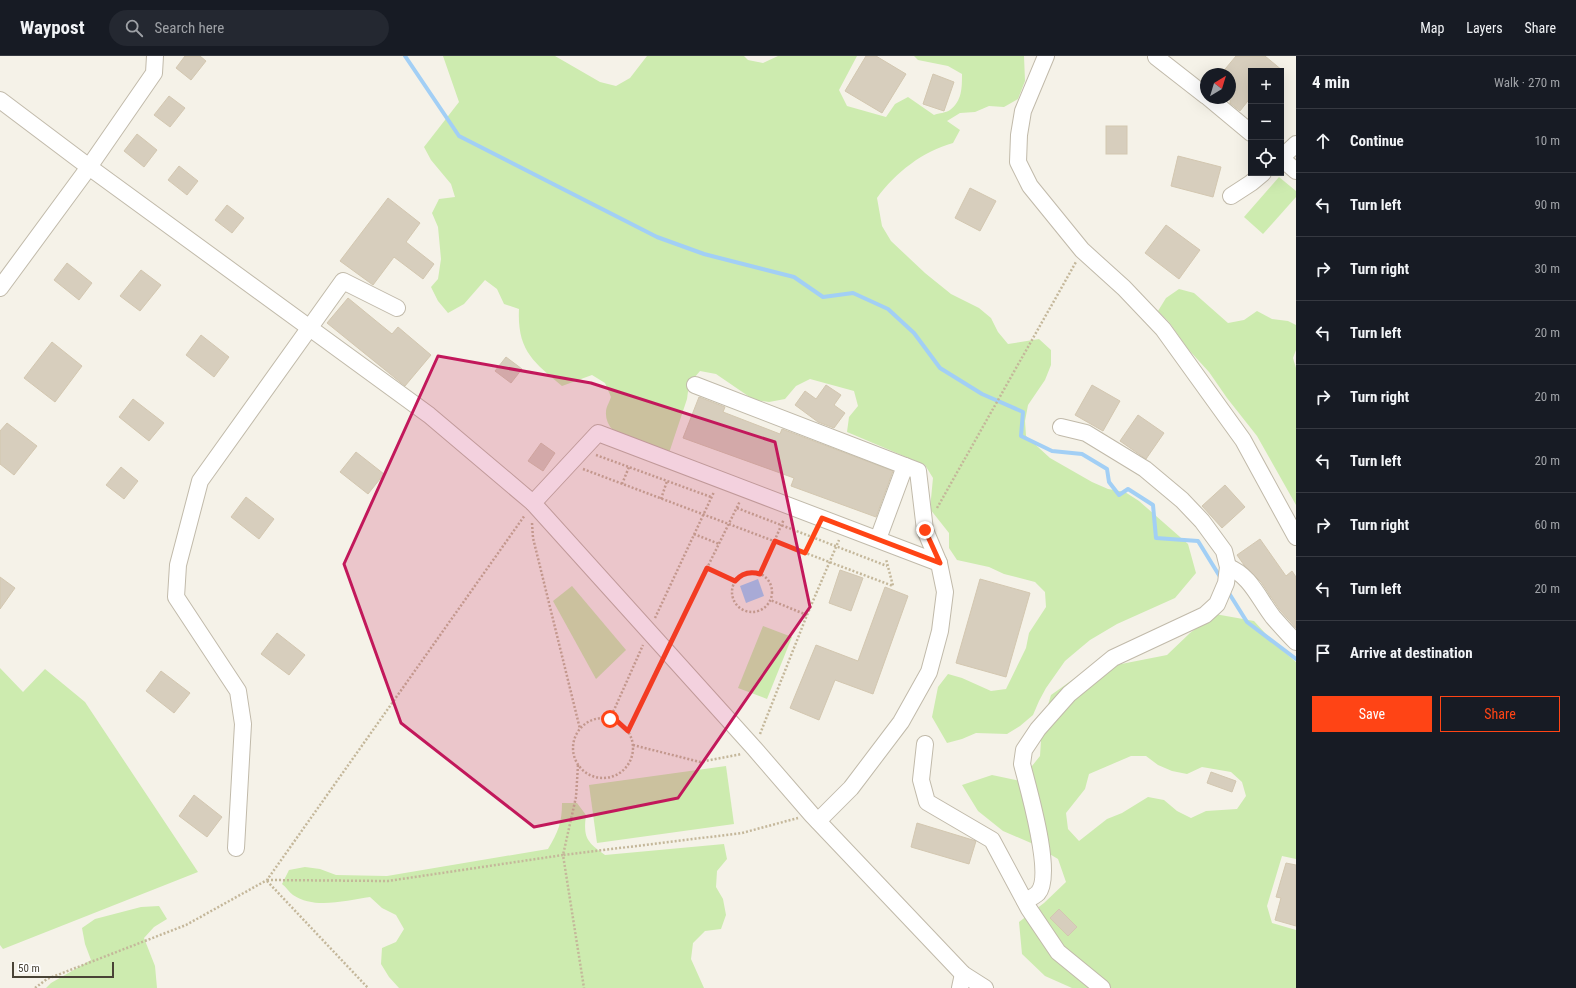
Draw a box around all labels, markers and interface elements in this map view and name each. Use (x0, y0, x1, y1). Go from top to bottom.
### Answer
search box (109, 10, 389, 46)
text: Waypost (20, 16, 85, 39)
icon: search (123, 17, 145, 39)
text: Search here (155, 19, 224, 37)
text: Map (1420, 20, 1444, 36)
text: Layers (1466, 20, 1503, 36)
text: Share (1525, 20, 1556, 36)
north arrow (1200, 68, 1236, 104)
map controls (1248, 68, 1284, 176)
button: + (1248, 68, 1284, 104)
text: 4 min (1312, 72, 1350, 92)
text: Walk · 270 m (1494, 75, 1560, 90)
button: − (1248, 104, 1284, 140)
icon: ahead (1312, 130, 1334, 152)
text: Continue (1350, 132, 1404, 150)
text: 10 m (1534, 133, 1560, 148)
button: locate (1248, 140, 1284, 176)
icon: left (1312, 194, 1334, 216)
text: Turn left (1350, 196, 1401, 214)
text: 90 m (1534, 197, 1560, 212)
icon: right (1312, 258, 1334, 280)
text: Turn right (1350, 260, 1409, 278)
text: 30 m (1534, 261, 1560, 276)
icon: left (1312, 322, 1334, 344)
text: Turn left (1350, 324, 1401, 342)
text: 20 m (1534, 325, 1560, 340)
icon: right (1312, 386, 1334, 408)
text: Turn right (1350, 388, 1409, 406)
text: 20 m (1534, 389, 1560, 404)
icon: left (1312, 450, 1334, 472)
text: Turn left (1350, 452, 1401, 470)
text: 20 m (1534, 453, 1560, 468)
icon: right (1312, 514, 1334, 536)
text: Turn right (1350, 516, 1409, 534)
text: 60 m (1534, 517, 1560, 532)
route end (916, 521, 934, 539)
icon: left (1312, 578, 1334, 600)
text: Turn left (1350, 580, 1401, 598)
text: 20 m (1534, 581, 1560, 596)
icon: arrive (1312, 642, 1334, 664)
text: Arrive at destination (1350, 644, 1473, 662)
button: Save (1312, 696, 1432, 732)
button: Share (1440, 696, 1560, 732)
route start (601, 710, 619, 728)
scale bar (12, 960, 114, 979)
text: 50 m (18, 962, 40, 975)

